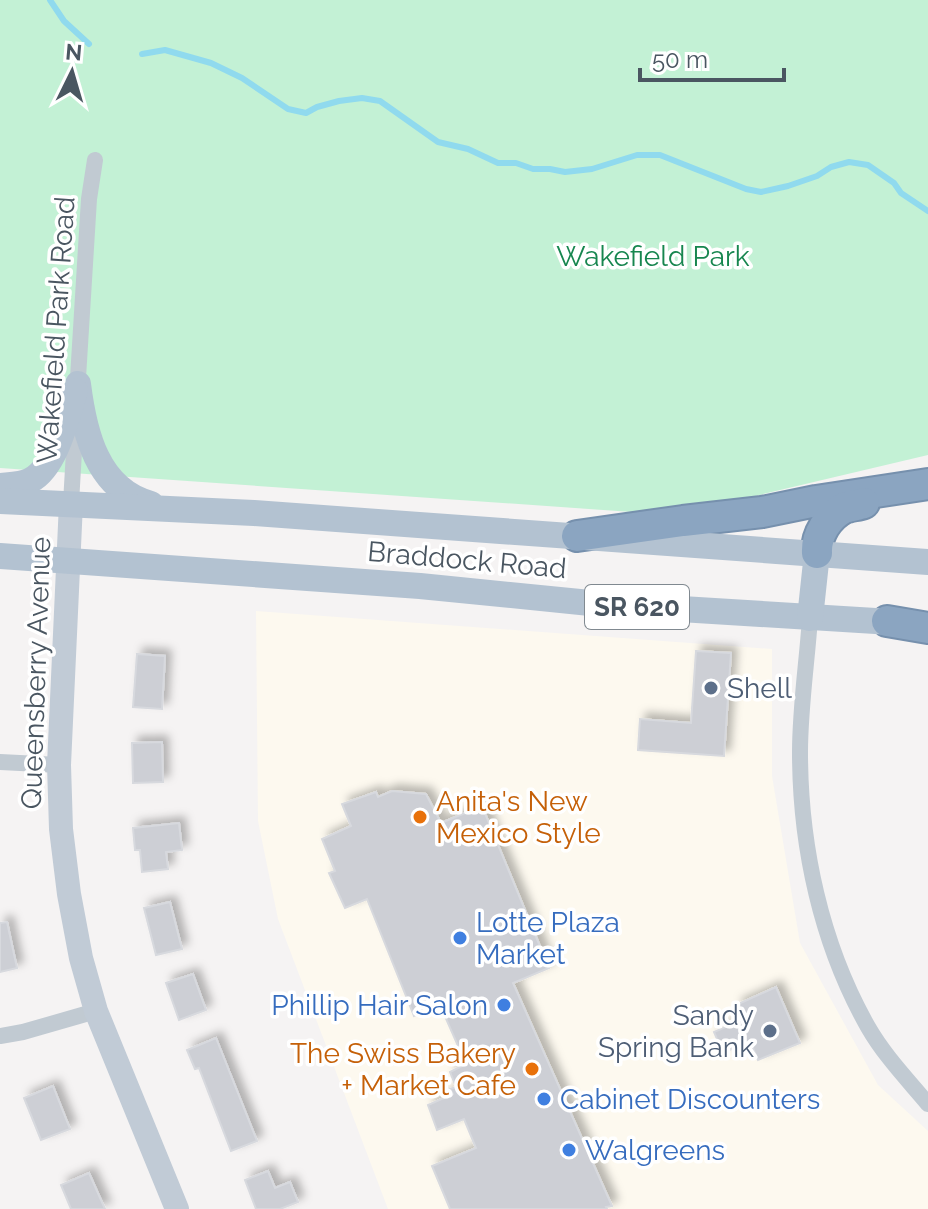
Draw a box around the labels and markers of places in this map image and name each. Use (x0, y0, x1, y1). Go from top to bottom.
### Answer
place label: Shell (727, 672, 792, 705)
marker: Shell (702, 679, 720, 697)
place label: Anita's New Mexico Style (436, 785, 601, 850)
marker: Anita's New Mexico Style (411, 808, 429, 826)
place label: Lotte Plaza Market (476, 906, 620, 971)
marker: Lotte Plaza Market (451, 929, 469, 947)
place label: Phillip Hair Salon (271, 989, 488, 1022)
marker: Phillip Hair Salon (495, 996, 513, 1014)
place label: Sandy Spring Bank (598, 999, 754, 1064)
marker: Sandy Spring Bank (761, 1022, 779, 1040)
place label: The Swiss Bakery + Market Cafe (290, 1037, 516, 1102)
marker: The Swiss Bakery + Market Cafe (523, 1060, 541, 1078)
place label: Cabinet Discounters (560, 1083, 820, 1116)
marker: Cabinet Discounters (535, 1090, 553, 1108)
place label: Walgreens (585, 1134, 725, 1167)
marker: Walgreens (560, 1141, 578, 1159)

